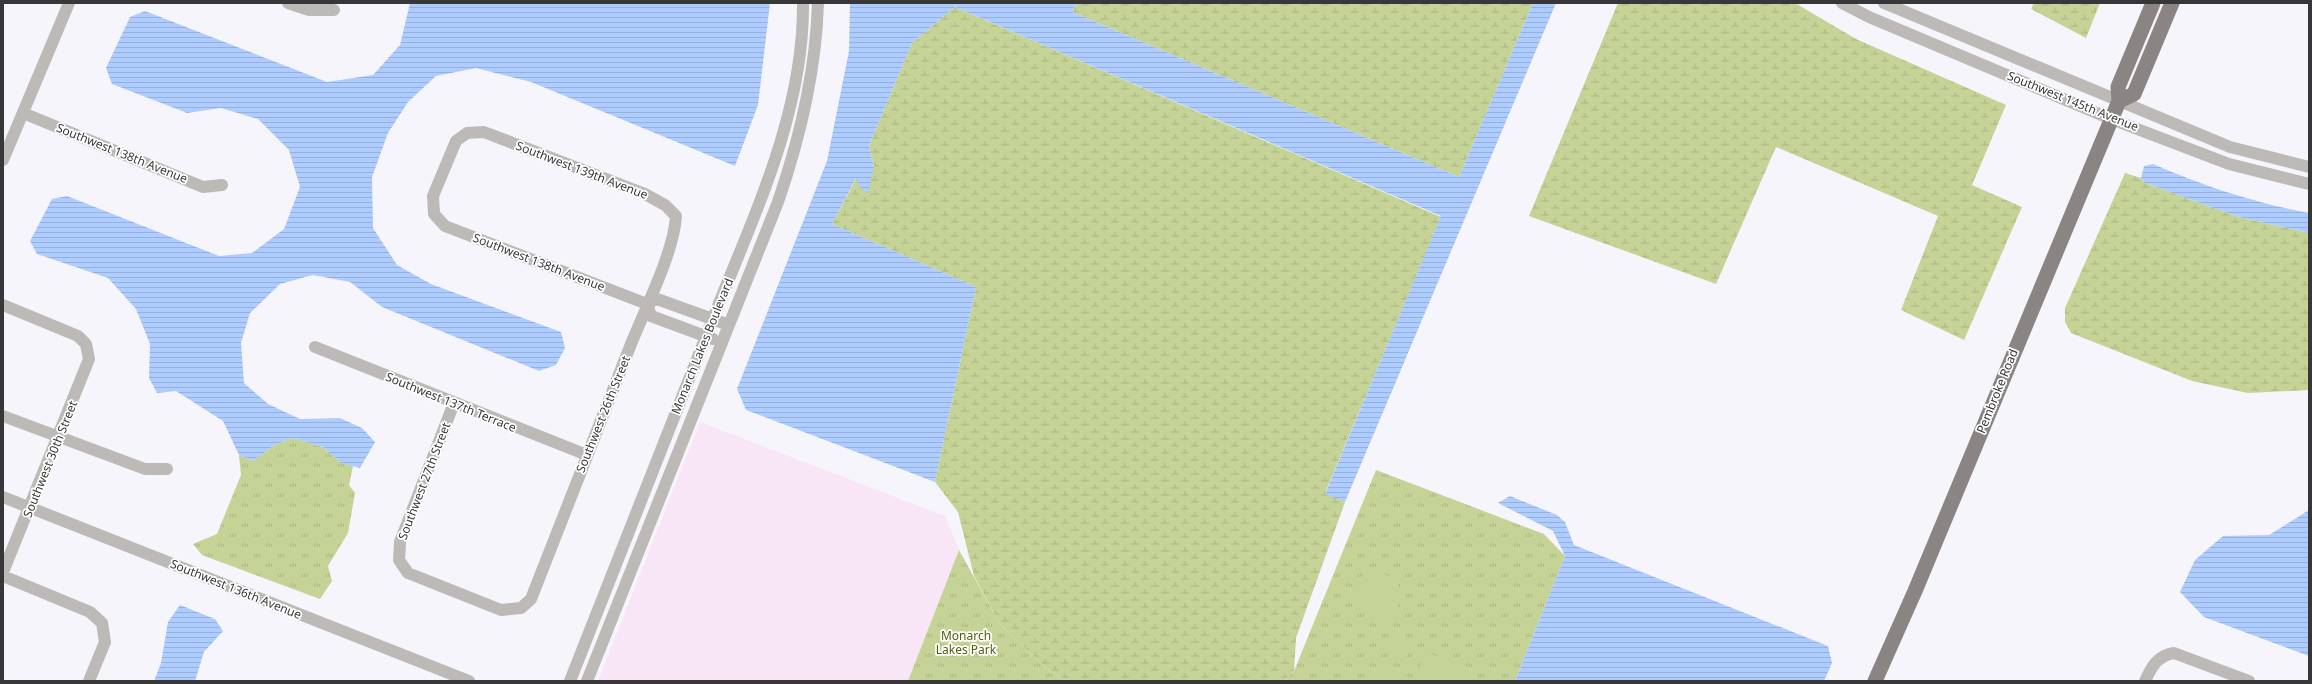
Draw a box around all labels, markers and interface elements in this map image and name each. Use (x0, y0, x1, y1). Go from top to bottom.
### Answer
street label: Southwest 145th Avenue (2005, 67, 2141, 135)
street label: Southwest 138th Avenue (54, 119, 190, 187)
street label: Southwest 139th Avenue (514, 137, 651, 203)
street label: Southwest 138th Avenue (471, 229, 608, 295)
street label: Monarch Lakes Boulevard (667, 275, 737, 417)
street label: Pembroke Road (1972, 346, 2022, 436)
street label: Southwest 26th Street (572, 352, 634, 475)
street label: Southwest 137th Terrace (383, 368, 519, 436)
street label: Southwest 30th Street (19, 397, 81, 520)
street label: Southwest 27th Street (394, 419, 454, 542)
street label: Southwest 136th Avenue (168, 555, 304, 623)
park label: Monarch Lakes Park (936, 627, 997, 658)

